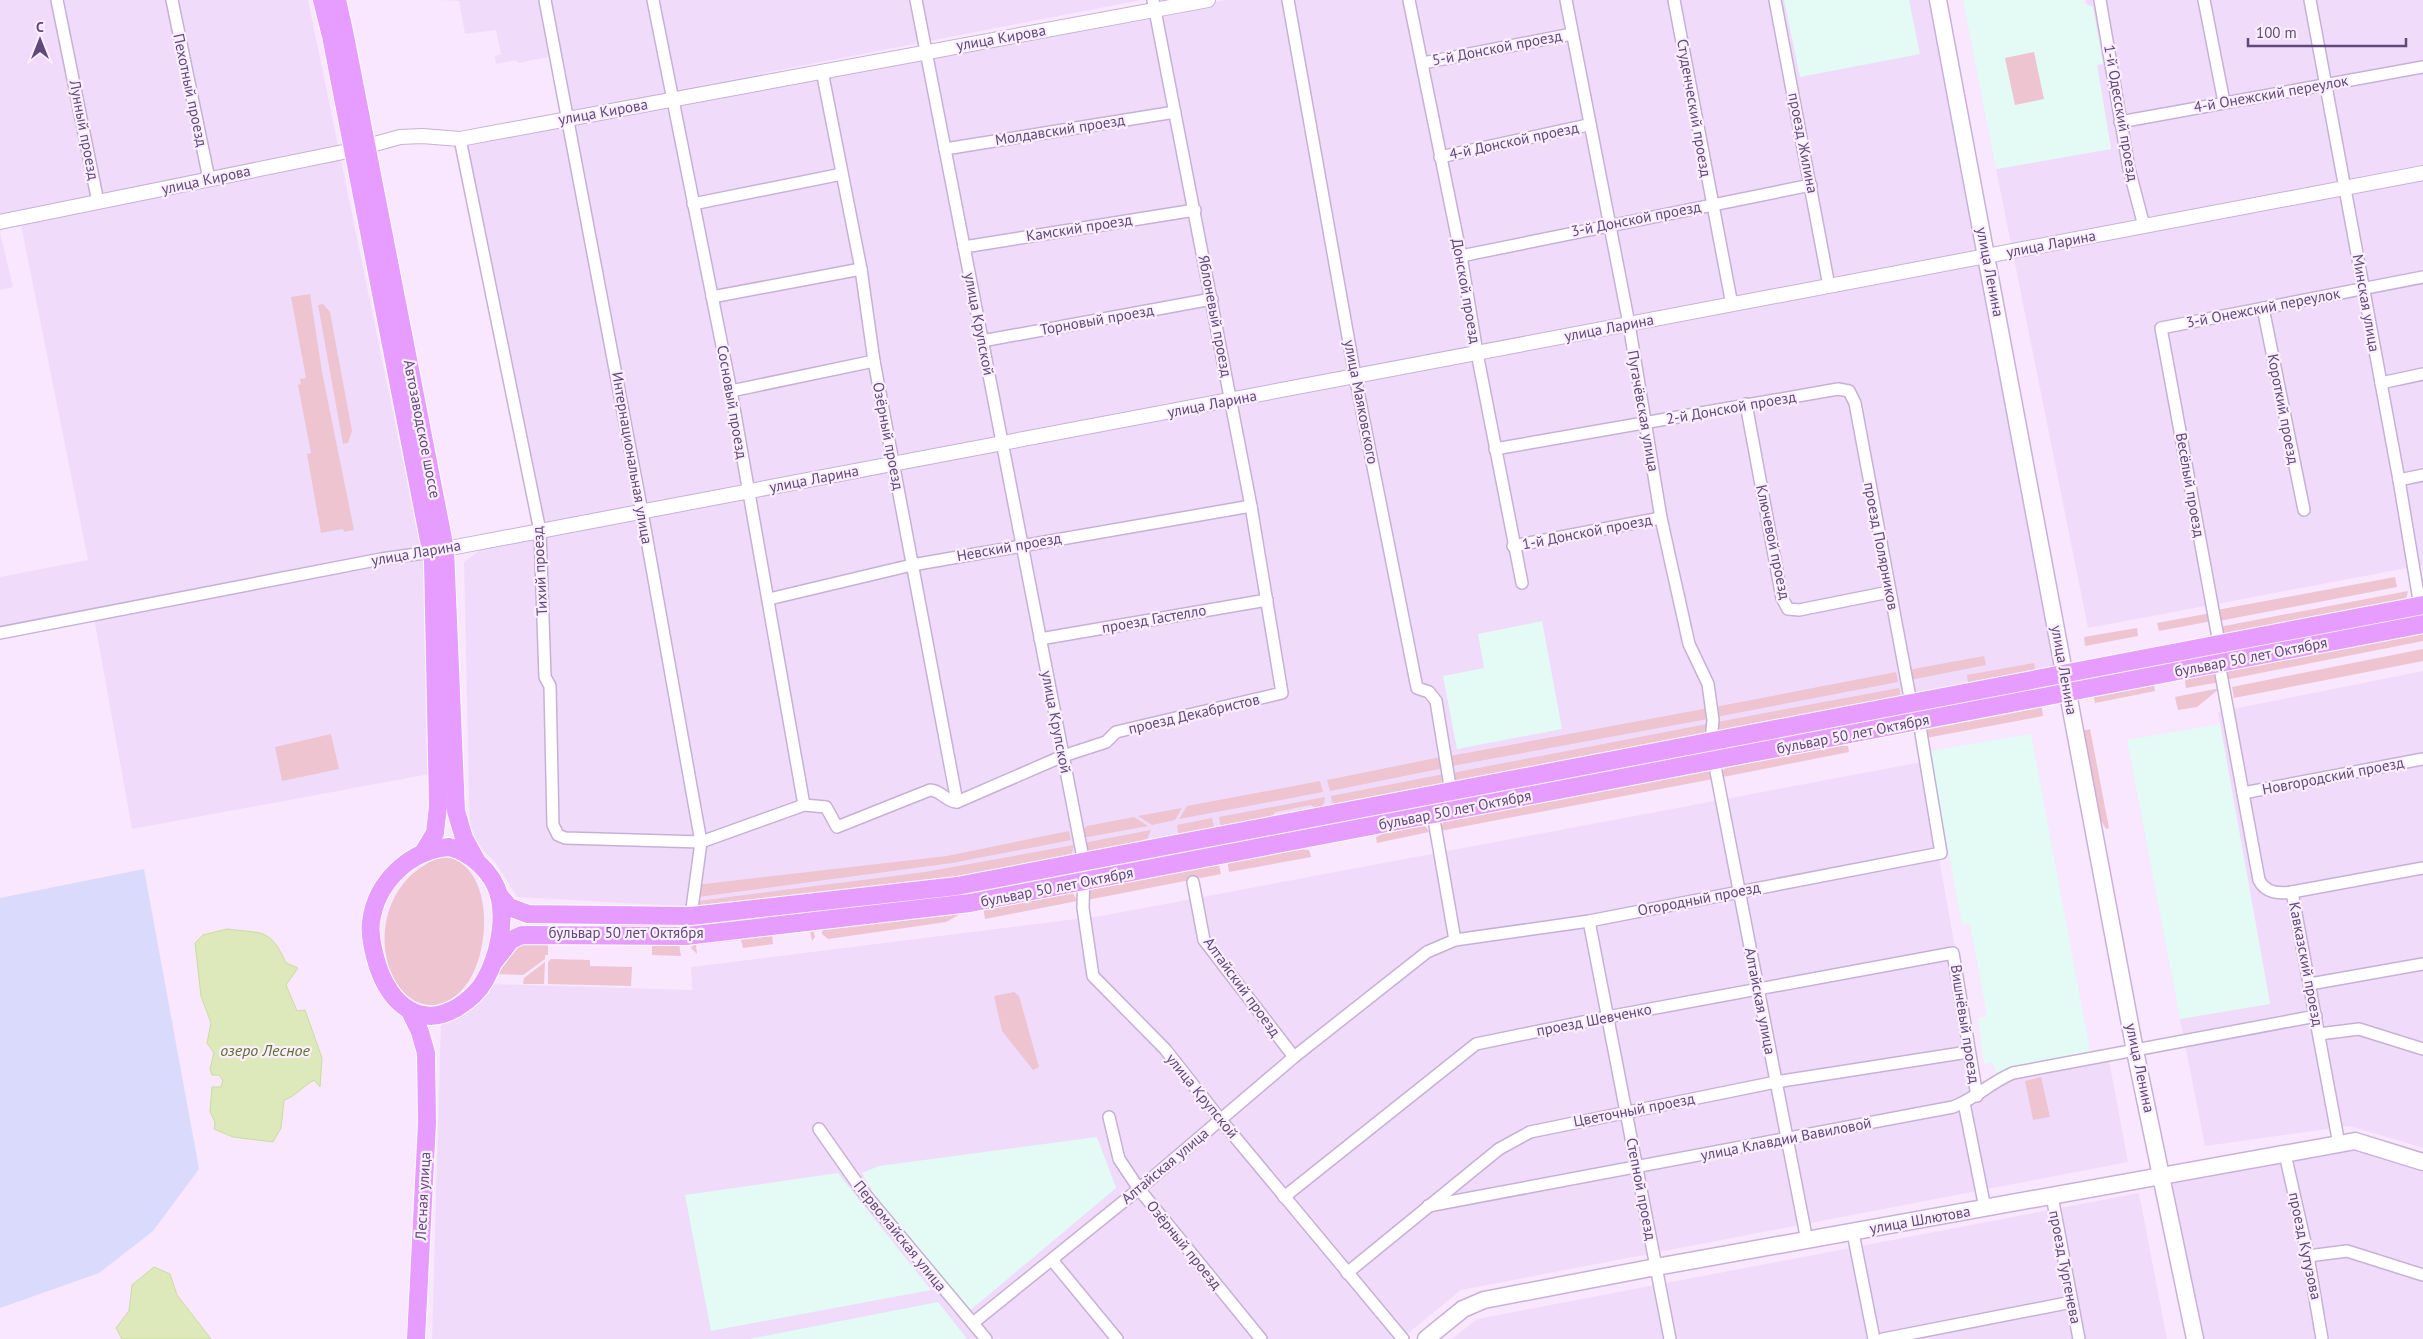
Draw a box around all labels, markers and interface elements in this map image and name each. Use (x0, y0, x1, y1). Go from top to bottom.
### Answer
north arrow (15, 15, 65, 65)
scale bar (2248, 15, 2406, 47)
text: С (36, 18, 44, 36)
street label: улица Кирова (955, 20, 1047, 55)
text: 100 m (2256, 23, 2297, 42)
street label: 5-й Донской проезд (1430, 26, 1563, 69)
street label: Пехотный проезд (169, 32, 212, 148)
street label: Студенческий проезд (1673, 37, 1716, 178)
street label: 1-й Одесский проезд (2100, 43, 2143, 183)
street label: 4-й Онежский переулок (2192, 70, 2350, 116)
street label: Лунный проезд (65, 77, 103, 181)
street label: проезд Жилина (1784, 91, 1823, 195)
street label: улица Кирова (557, 94, 649, 129)
street label: Молдавский проезд (994, 110, 1126, 149)
street label: 4-й Донской проезд (1447, 118, 1580, 163)
street label: улица Кирова (160, 161, 252, 198)
street label: 3-й Донской проезд (1569, 197, 1702, 240)
street label: Камский проезд (1025, 210, 1133, 245)
street label: улица Ленина (1972, 226, 2008, 318)
street label: улица Ларина (2005, 226, 2097, 261)
street label: Донской проезд (1448, 237, 1485, 345)
street label: Яблоневый проезд (1194, 253, 1237, 379)
street label: Минская улица (2349, 253, 2384, 353)
street label: улица Крупской (960, 271, 999, 377)
street label: 3-й Онежский переулок (2184, 283, 2342, 332)
street label: Торновый проезд (1039, 300, 1155, 339)
street label: улица Ларина (1563, 310, 1655, 345)
street label: улица Маяковского (1340, 338, 1383, 466)
street label: Сосновый проезд (713, 344, 752, 460)
street label: Пугачёвская улица (1623, 349, 1664, 473)
street label: Короткий проезд (2263, 352, 2304, 466)
street label: Автозаводское шоссе (400, 358, 445, 500)
street label: Интернациональная улица (608, 370, 657, 546)
street label: Озёрный проезд (869, 380, 908, 491)
street label: улица Ларина (1166, 386, 1258, 421)
street label: 2-й Донской проезд (1664, 387, 1797, 428)
street label: Весёлый проезд (2172, 431, 2209, 539)
street label: улица Ларина (768, 461, 860, 496)
street label: проезд Полярников (1860, 480, 1903, 612)
street label: Ключевой проезд (1752, 483, 1795, 601)
street label: 1-й Донской проезд (1520, 510, 1653, 553)
street label: Тихий проезд (528, 526, 551, 616)
street label: Невский проезд (955, 528, 1063, 565)
street label: улица Ларина (370, 535, 462, 570)
street label: проезд Гастелло (1100, 600, 1208, 637)
street label: улица Ленина (2047, 624, 2082, 716)
street label: бульвар 50 лет Октября (2173, 632, 2329, 681)
street label: улица Крупской (1037, 669, 1076, 775)
street label: проезд Декабристов (1126, 689, 1261, 738)
street label: бульвар 50 лет Октября (1775, 709, 1931, 758)
street label: Новгородский проезд (2260, 752, 2405, 799)
street label: бульвар 50 лет Октября (1377, 785, 1533, 834)
street label: бульвар 50 лет Октября (979, 862, 1135, 911)
street label: Огородный проезд (1636, 877, 1762, 920)
street label: Кавказский проезд (2285, 900, 2328, 1028)
street label: бульвар 50 лет Октября (548, 923, 704, 942)
street label: Алтайский проезд (1200, 933, 1285, 1040)
street label: Алтайская улица (1741, 946, 1780, 1056)
street label: Вишнёвый проезд (1947, 963, 1984, 1085)
street label: проезд Шевченко (1535, 999, 1653, 1040)
street label: улица Ленина (2122, 1021, 2159, 1114)
water label: озеро Лесное (220, 1040, 310, 1060)
street label: улица Крупской (1162, 1049, 1243, 1142)
street label: Цветочный проезд (1572, 1088, 1696, 1131)
street label: улица Клавдии Вавиловой (1699, 1113, 1873, 1164)
street label: Алтайская улица (1117, 1123, 1212, 1208)
street label: Степной проезд (1622, 1136, 1661, 1242)
street label: Лесная улица (411, 1151, 434, 1242)
street label: Первомайская улица (850, 1176, 951, 1295)
street label: проезд Кутузова (2285, 1191, 2326, 1301)
street label: Озёрный проезд (1143, 1196, 1226, 1293)
street label: улица Шлютова (1868, 1201, 1972, 1238)
street label: проезд Тургенева (2045, 1209, 2086, 1325)

